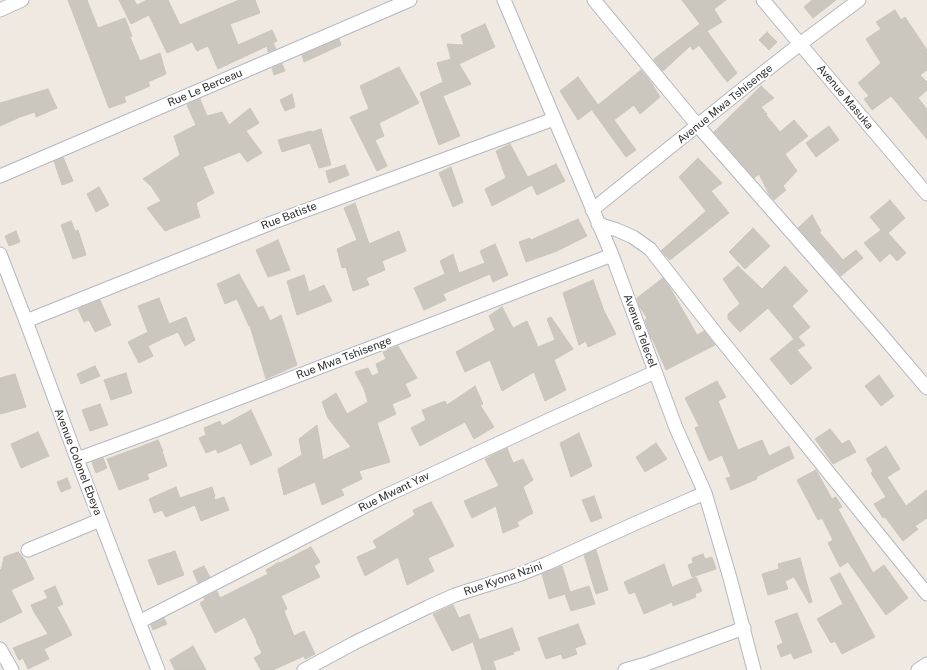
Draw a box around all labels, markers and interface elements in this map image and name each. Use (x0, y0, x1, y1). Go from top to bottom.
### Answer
street label: Avenue Mwa Tshisenge (675, 61, 775, 147)
street label: Avenue Masuka (814, 62, 876, 132)
street label: Rue Le Berceau (166, 66, 244, 110)
street label: Rue Batiste (259, 199, 319, 233)
street label: Avenue Telecel (621, 292, 659, 370)
street label: Rue Mwa Tshisenge (294, 334, 394, 382)
street label: Avenue Colonel Ebeya (52, 407, 104, 517)
street label: Rue Mwant Yav (356, 469, 432, 515)
street label: Rue Kyona Nzini (462, 559, 544, 599)

